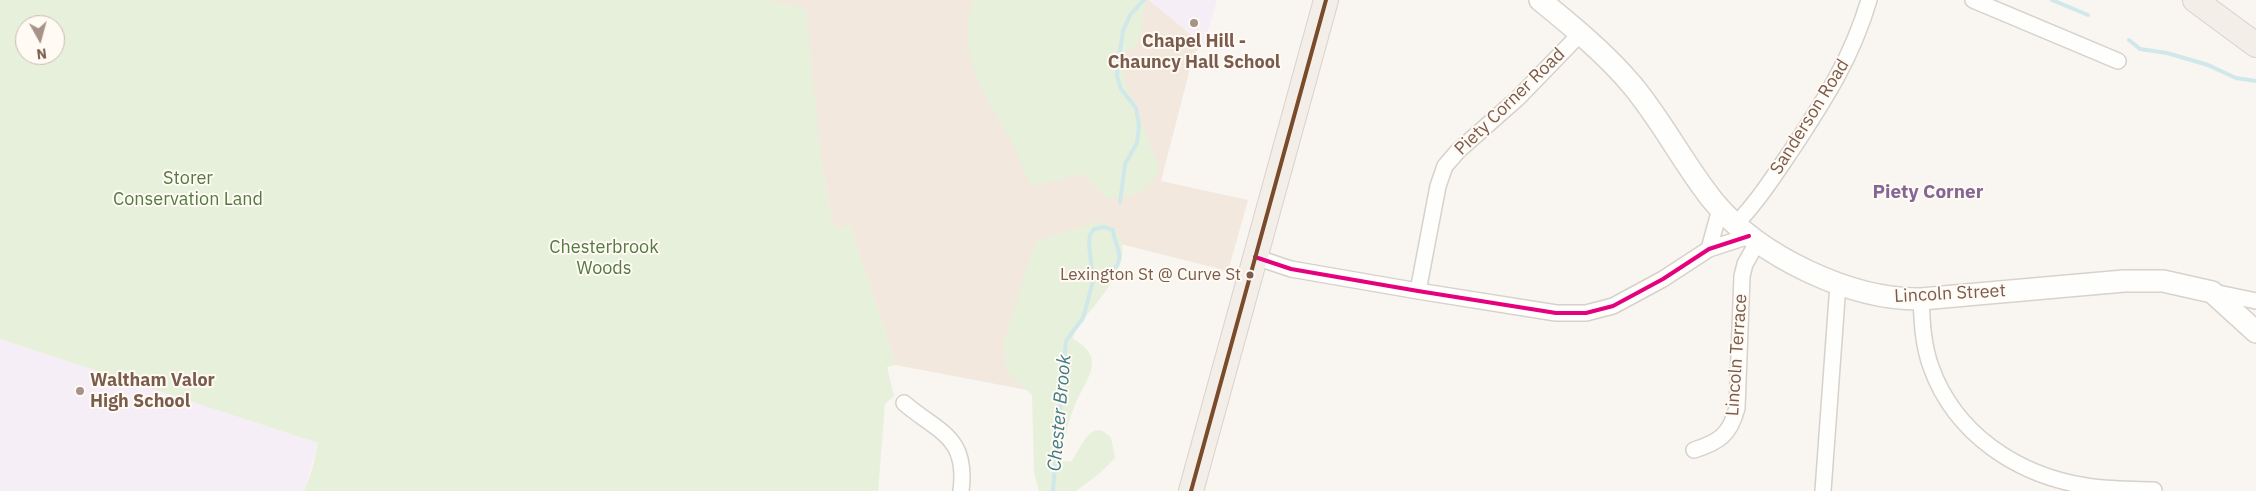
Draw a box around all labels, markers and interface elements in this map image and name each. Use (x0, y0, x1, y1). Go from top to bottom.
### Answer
north arrow (15, 15, 65, 65)
marker: Chapel Hill - Chauncy Hall School (1188, 17, 1200, 29)
place label: Chapel Hill - Chauncy Hall School (1108, 31, 1280, 74)
text: N (36, 44, 48, 63)
street label: Piety Corner Road (1450, 44, 1570, 160)
street label: Sanderson Road (1766, 55, 1854, 179)
park label: Storer Conservation Land (113, 168, 263, 210)
district label: Piety Corner (1873, 182, 1983, 204)
park label: Chesterbrook Woods (549, 237, 659, 280)
place label: Lexington St @ Curve St (1060, 265, 1241, 285)
marker: Lexington St @ Curve St (1245, 270, 1255, 280)
street label: Lincoln Street (1894, 280, 2006, 308)
street label: Lincoln Terrace (1722, 293, 1752, 417)
water label: Chester Brook (1044, 354, 1076, 472)
place label: Waltham Valor High School (90, 370, 215, 412)
marker: Waltham Valor High School (74, 385, 86, 397)

